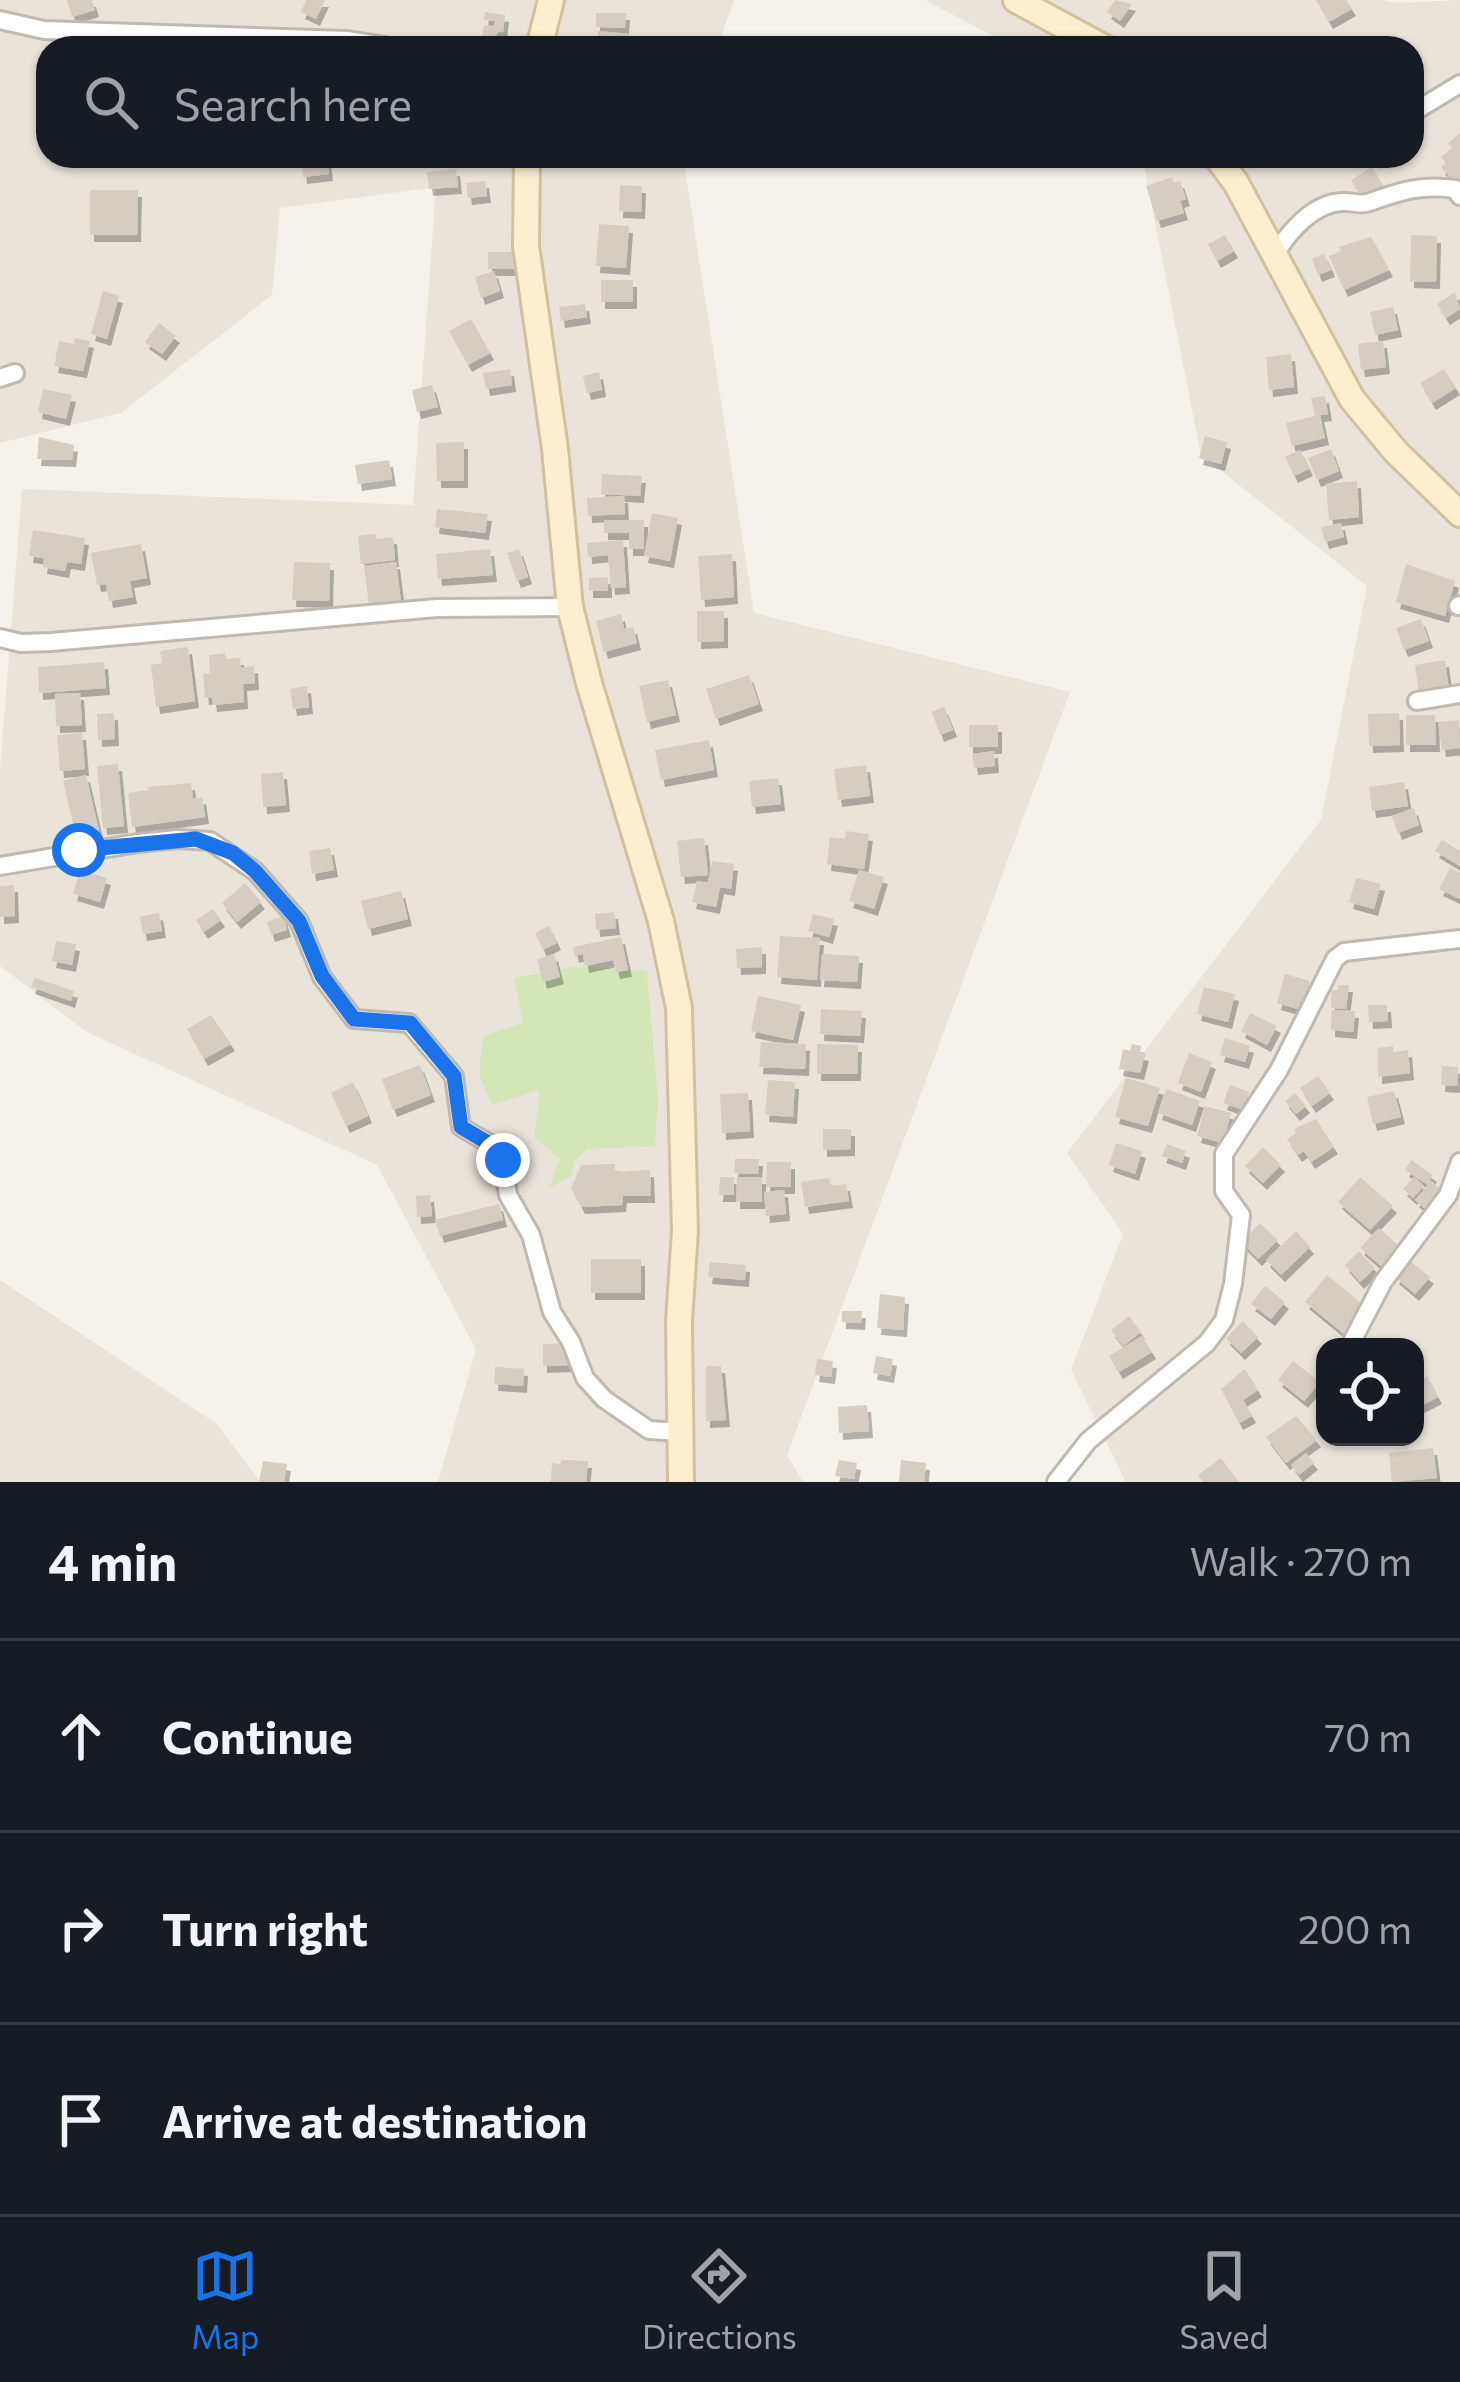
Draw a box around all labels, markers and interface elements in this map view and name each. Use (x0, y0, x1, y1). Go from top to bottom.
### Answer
search box (36, 36, 1424, 168)
icon: search (78, 69, 144, 135)
text: Search here (174, 75, 412, 130)
route start (52, 823, 106, 877)
route end (476, 1133, 530, 1187)
map controls (1316, 1338, 1424, 1446)
button: locate (1316, 1338, 1424, 1446)
text: 4 min (48, 1529, 177, 1592)
text: Walk · 270 m (1190, 1536, 1412, 1584)
icon: ahead (48, 1703, 114, 1769)
text: Continue (162, 1708, 353, 1763)
text: 70 m (1325, 1712, 1412, 1760)
icon: right (48, 1895, 114, 1961)
text: Turn right (162, 1900, 368, 1955)
text: 200 m (1298, 1904, 1412, 1952)
icon: arrive (48, 2087, 114, 2153)
text: Arrive at destination (162, 2092, 588, 2147)
tab: Map (191, 2243, 259, 2356)
tab: Directions (642, 2243, 797, 2356)
tab: Saved (1180, 2243, 1269, 2356)

